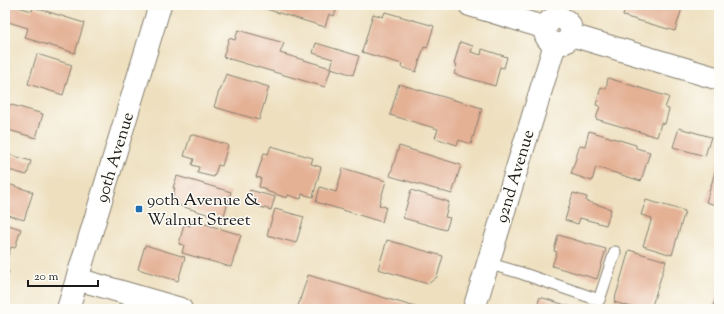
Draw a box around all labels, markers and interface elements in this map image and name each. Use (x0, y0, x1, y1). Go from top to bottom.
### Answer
street label: 90th Avenue (91, 109, 141, 206)
street label: 92nd Avenue (490, 127, 541, 226)
place label: 90th Avenue & Walnut Street (147, 189, 261, 233)
marker: 90th Avenue & Walnut Street (134, 204, 144, 214)
scale bar (28, 262, 98, 288)
text: 20 m (34, 268, 59, 286)

